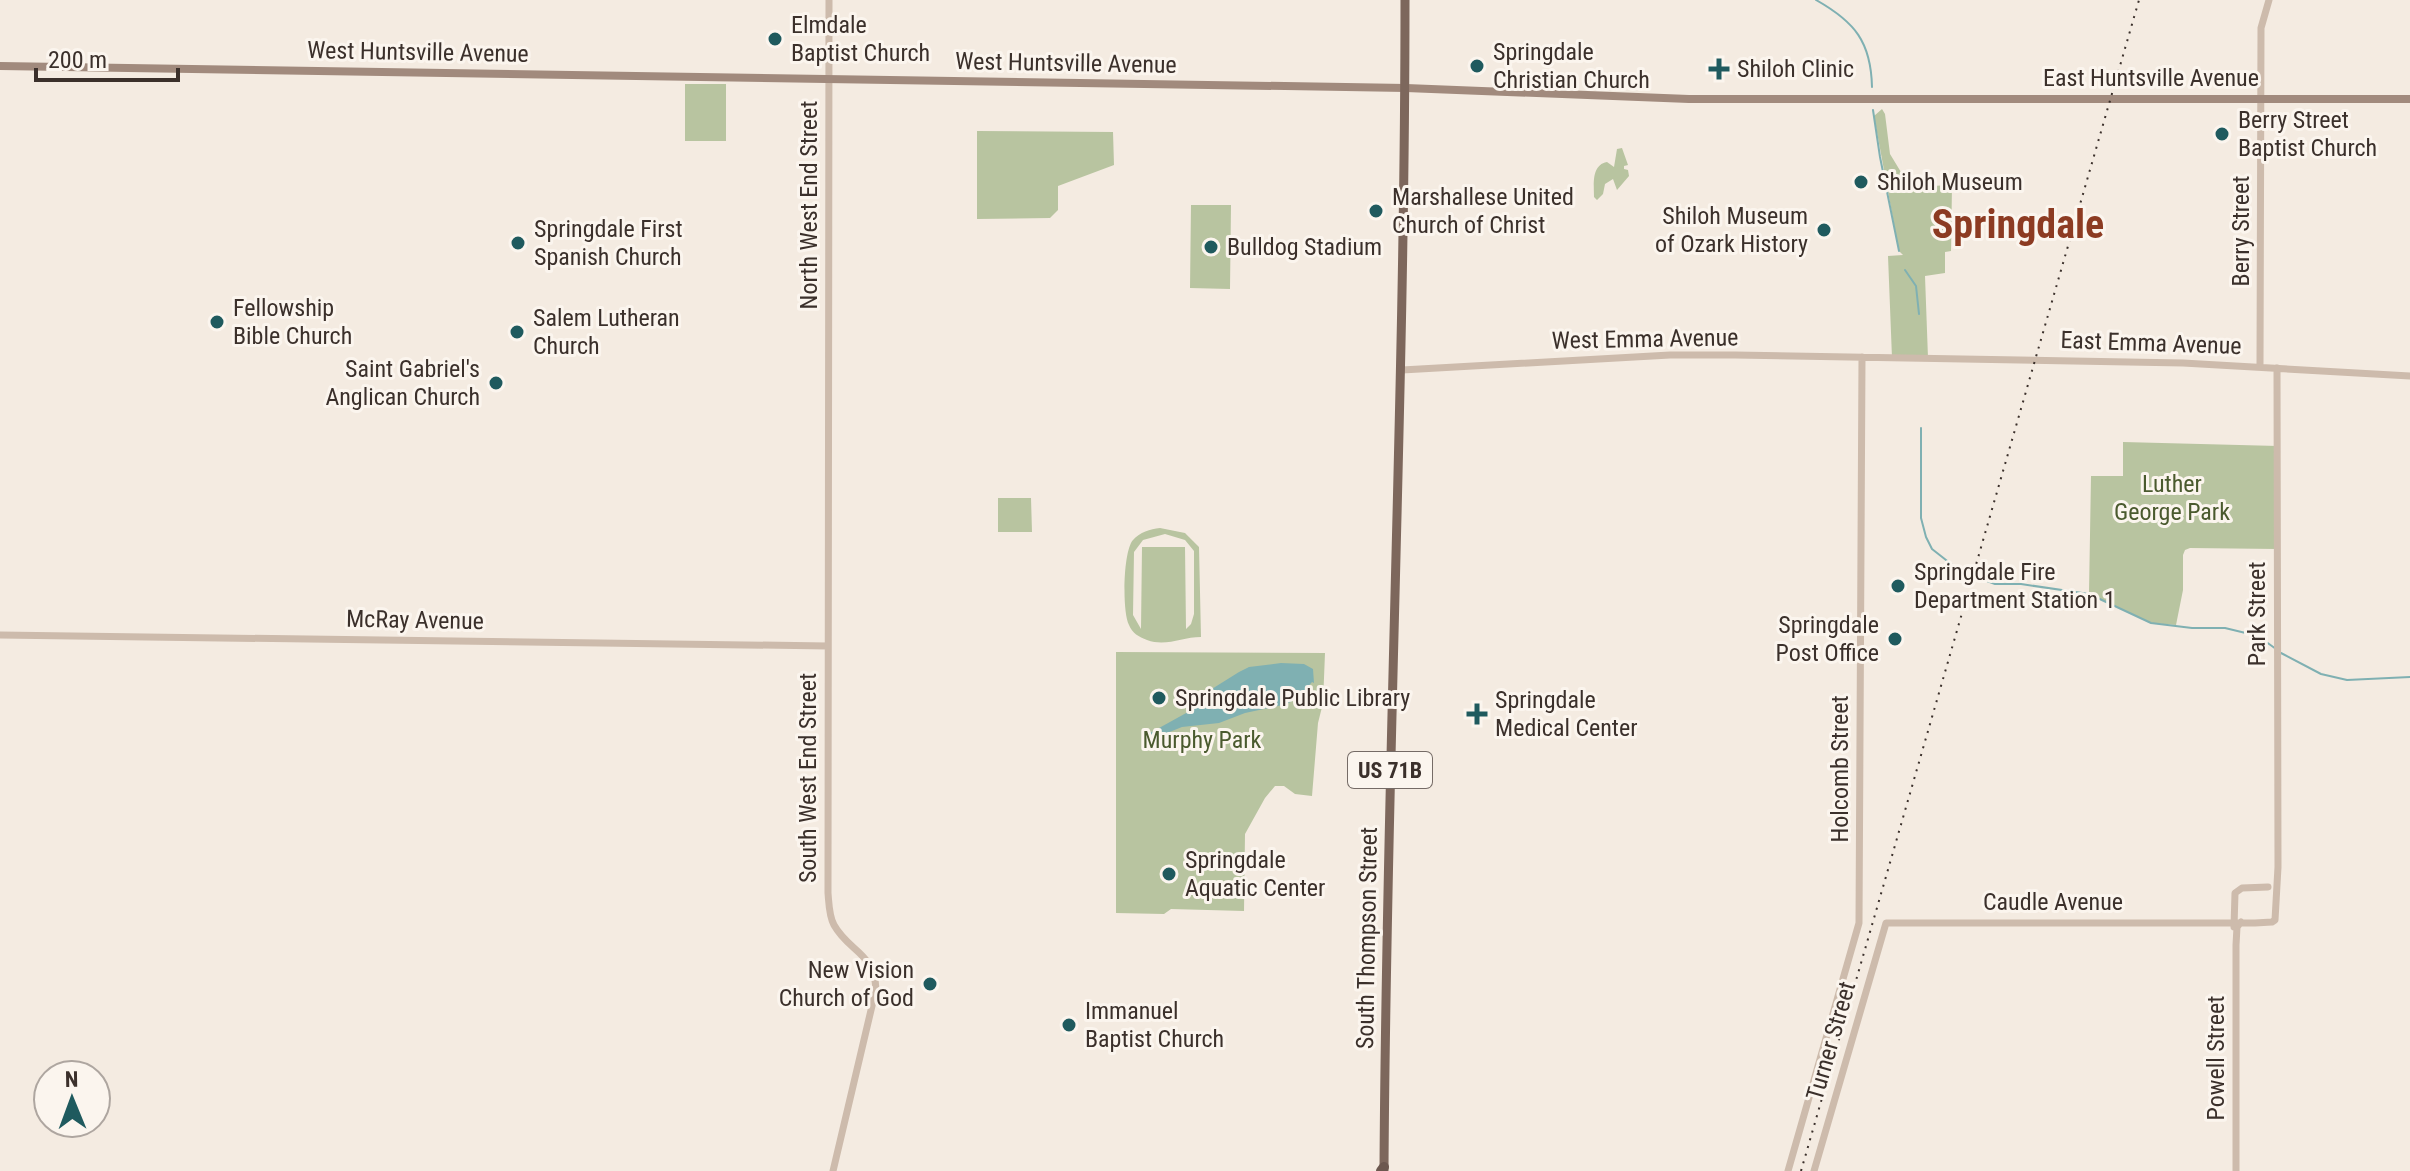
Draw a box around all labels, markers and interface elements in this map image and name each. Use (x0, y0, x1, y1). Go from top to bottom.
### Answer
place label: Elmdale Baptist Church (791, 11, 930, 67)
marker: Elmdale Baptist Church (766, 30, 784, 48)
scale bar (36, 32, 178, 82)
street label: West Huntsville Avenue (307, 36, 529, 68)
place label: Springdale Christian Church (1493, 38, 1650, 94)
text: 200 m (48, 46, 107, 74)
street label: West Huntsville Avenue (955, 47, 1177, 79)
place label: Shiloh Clinic (1737, 55, 1854, 83)
marker: Springdale Christian Church (1468, 57, 1486, 75)
marker: Shiloh Clinic (1708, 58, 1730, 80)
street label: East Huntsville Avenue (2043, 64, 2259, 92)
street label: North West End Street (795, 101, 823, 309)
place label: Berry Street Baptist Church (2238, 106, 2377, 162)
marker: Berry Street Baptist Church (2213, 125, 2231, 143)
place label: Shiloh Museum (1877, 168, 2023, 196)
marker: Shiloh Museum (1852, 173, 1870, 191)
street label: Berry Street (2227, 176, 2255, 286)
place label: Marshallese United Church of Christ (1392, 183, 1574, 239)
district label: Springdale (1932, 201, 2104, 248)
marker: Marshallese United Church of Christ (1367, 202, 1385, 220)
place label: Shiloh Museum of Ozark History (1655, 202, 1808, 258)
place label: Springdale First Spanish Church (534, 215, 683, 271)
marker: Shiloh Museum of Ozark History (1815, 221, 1833, 239)
place label: Bulldog Stadium (1227, 233, 1382, 261)
marker: Springdale First Spanish Church (509, 234, 527, 252)
marker: Bulldog Stadium (1202, 238, 1220, 256)
place label: Fellowship Bible Church (233, 294, 352, 350)
place label: Salem Lutheran Church (533, 304, 680, 360)
marker: Fellowship Bible Church (208, 313, 226, 331)
marker: Salem Lutheran Church (508, 323, 526, 341)
street label: West Emma Avenue (1551, 323, 1739, 355)
street label: East Emma Avenue (2060, 326, 2242, 360)
place label: Saint Gabriel's Anglican Church (325, 355, 480, 411)
marker: Saint Gabriel's Anglican Church (487, 374, 505, 392)
park label: Luther George Park (2114, 470, 2230, 526)
place label: Springdale Fire Department Station 1 (1914, 558, 2116, 614)
street label: Park Street (2243, 562, 2271, 666)
marker: Springdale Fire Department Station 1 (1889, 577, 1907, 595)
street label: McRay Avenue (346, 605, 484, 635)
place label: Springdale Post Office (1776, 611, 1879, 667)
marker: Springdale Post Office (1886, 630, 1904, 648)
street label: South West End Street (794, 673, 822, 883)
place label: Springdale Public Library (1175, 684, 1410, 712)
place label: Springdale Medical Center (1495, 686, 1638, 742)
marker: Springdale Public Library (1150, 689, 1168, 707)
street label: Holcomb Street (1826, 695, 1854, 843)
marker: Springdale Medical Center (1466, 703, 1488, 725)
park label: Murphy Park (1143, 726, 1262, 754)
road number: US 71B (1348, 752, 1432, 788)
street label: South Thompson Street (1351, 827, 1383, 1049)
place label: Springdale Aquatic Center (1185, 846, 1325, 902)
marker: Springdale Aquatic Center (1160, 865, 1178, 883)
street label: Caudle Avenue (1983, 888, 2123, 916)
place label: New Vision Church of God (779, 956, 914, 1012)
marker: New Vision Church of God (921, 975, 939, 993)
street label: Turner Street (1801, 978, 1861, 1104)
street label: Powell Street (2202, 996, 2230, 1120)
place label: Immanuel Baptist Church (1085, 997, 1224, 1053)
marker: Immanuel Baptist Church (1060, 1016, 1078, 1034)
north arrow (32, 1059, 112, 1139)
text: N (65, 1067, 79, 1092)

